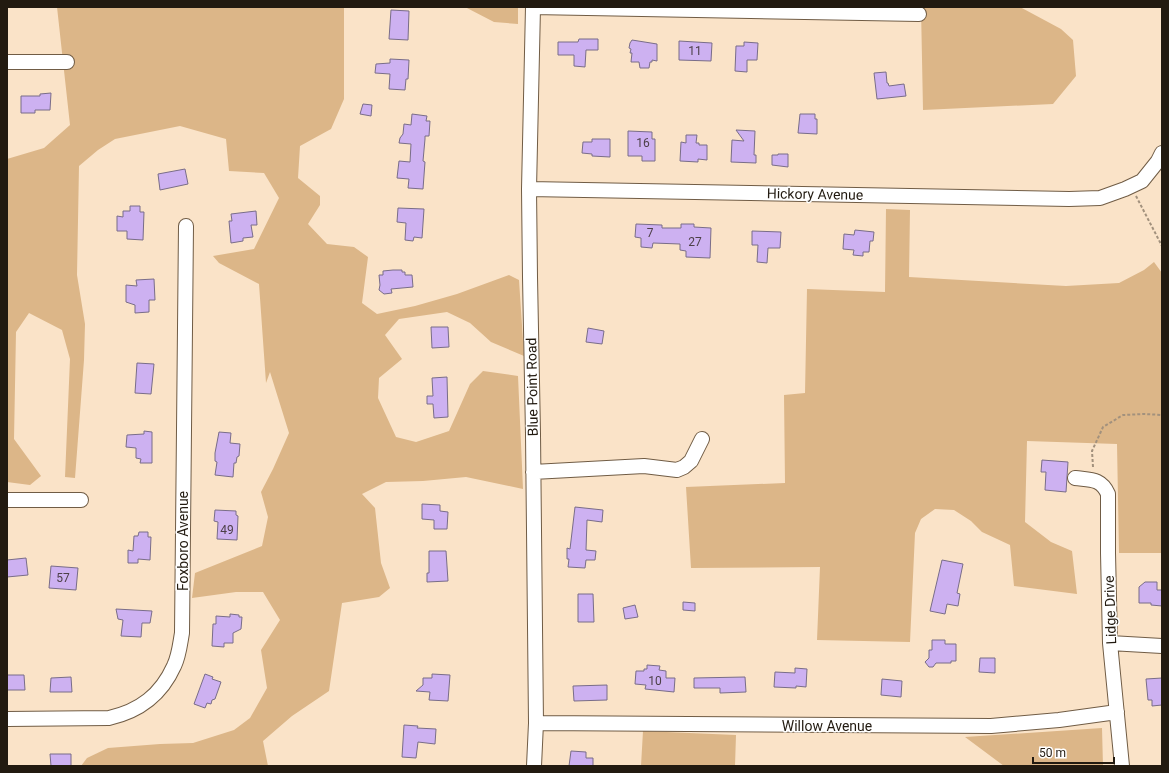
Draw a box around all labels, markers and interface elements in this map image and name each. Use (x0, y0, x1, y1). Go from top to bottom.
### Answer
house number: 11 (688, 44, 702, 58)
house number: 16 (636, 136, 650, 150)
street label: Hickory Avenue (767, 185, 863, 203)
house number: 7 (647, 226, 654, 240)
house number: 27 (688, 235, 702, 249)
street label: Blue Point Road (523, 337, 541, 437)
street label: Foxboro Avenue (175, 491, 191, 591)
house number: 49 (220, 523, 234, 537)
house number: 57 (56, 571, 70, 585)
street label: Lidge Drive (1101, 575, 1119, 645)
house number: 10 (648, 674, 662, 688)
street label: Willow Avenue (782, 718, 872, 734)
scale bar (1033, 739, 1114, 765)
text: 50 m (1039, 746, 1066, 760)

